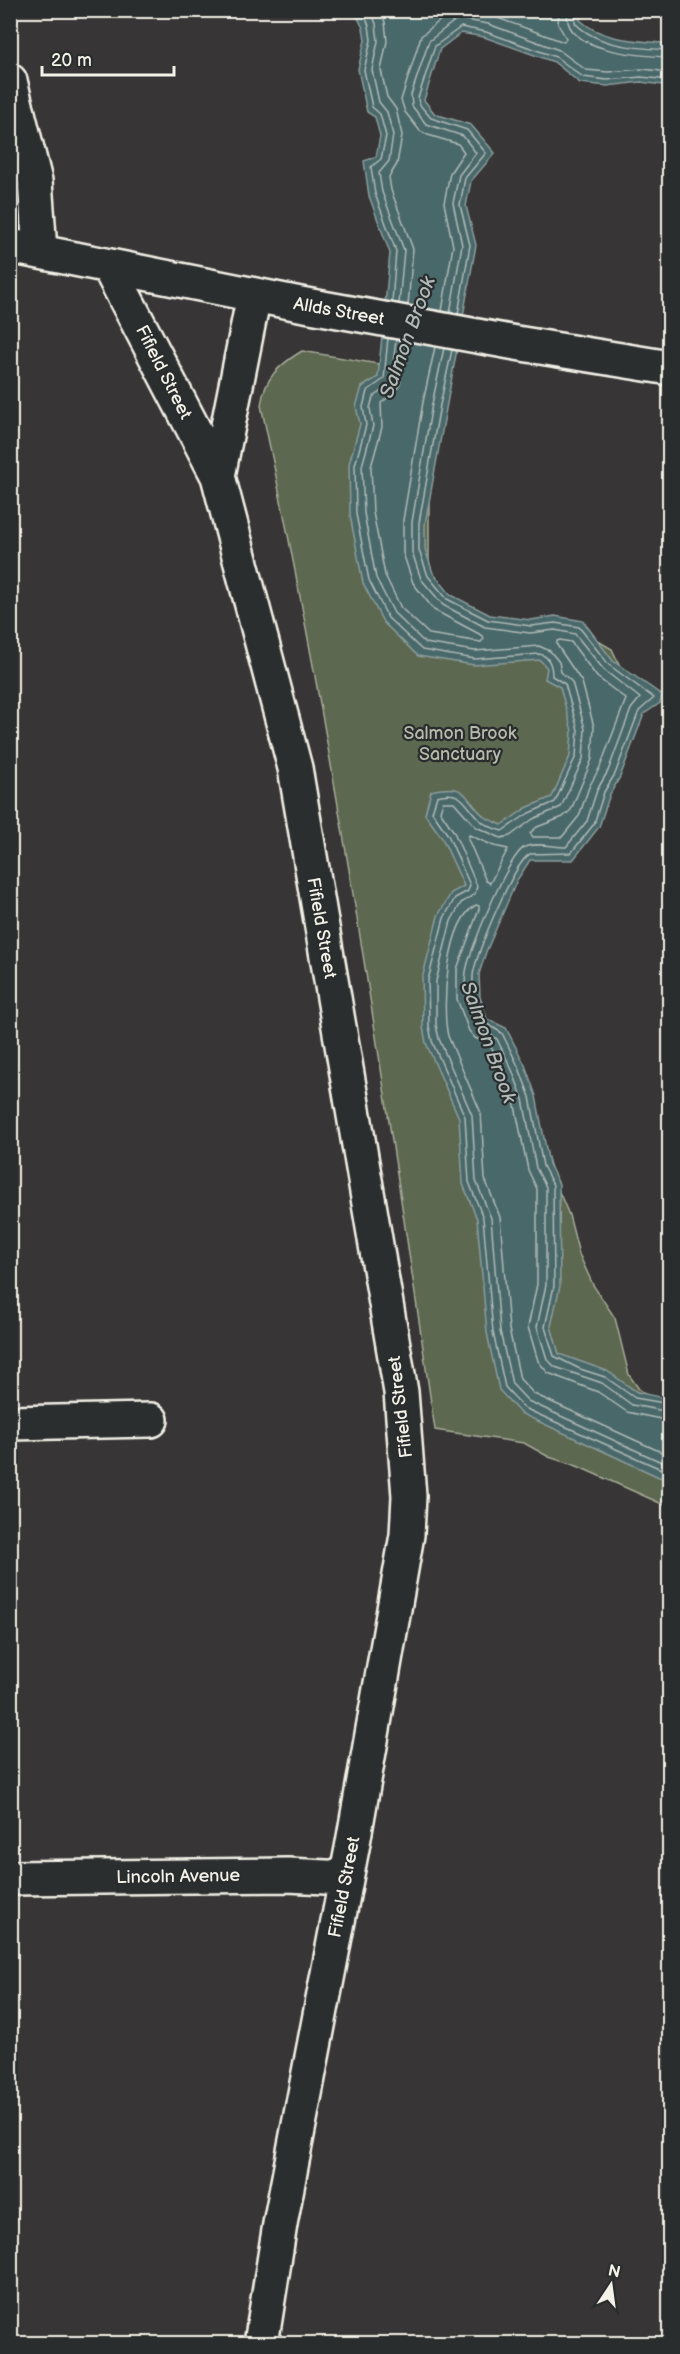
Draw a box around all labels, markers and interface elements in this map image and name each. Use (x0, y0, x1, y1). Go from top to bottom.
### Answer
scale bar (42, 39, 174, 77)
text: 20 m (51, 50, 92, 71)
water label: Salmon Brook (375, 272, 441, 401)
street label: Allds Street (292, 293, 387, 330)
street label: Fifield Street (131, 322, 196, 423)
park label: Salmon Brook Sanctuary (404, 723, 517, 765)
street label: Fifield Street (302, 876, 341, 981)
water label: Salmon Brook (455, 978, 522, 1108)
street label: Fifield Street (384, 1354, 417, 1459)
street label: Fifield Street (324, 1834, 365, 1939)
street label: Lincoln Avenue (116, 1865, 240, 1888)
north arrow (581, 2255, 641, 2315)
text: N (606, 2261, 622, 2282)

